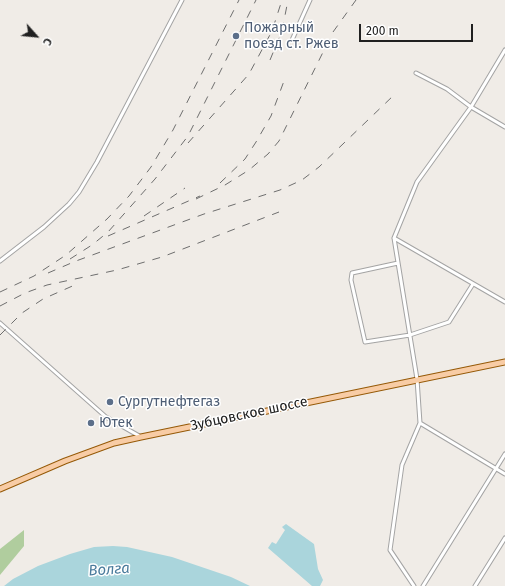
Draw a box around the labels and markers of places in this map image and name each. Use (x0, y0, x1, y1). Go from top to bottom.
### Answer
place label: Пожарный поезд ст. Ржев (244, 20, 339, 52)
marker: Пожарный поезд ст. Ржев (231, 31, 241, 41)
place label: Сургутнефтегаз (118, 394, 220, 410)
marker: Сургутнефтегаз (105, 397, 115, 407)
place label: Ютек (99, 415, 132, 431)
marker: Ютек (86, 418, 96, 428)

